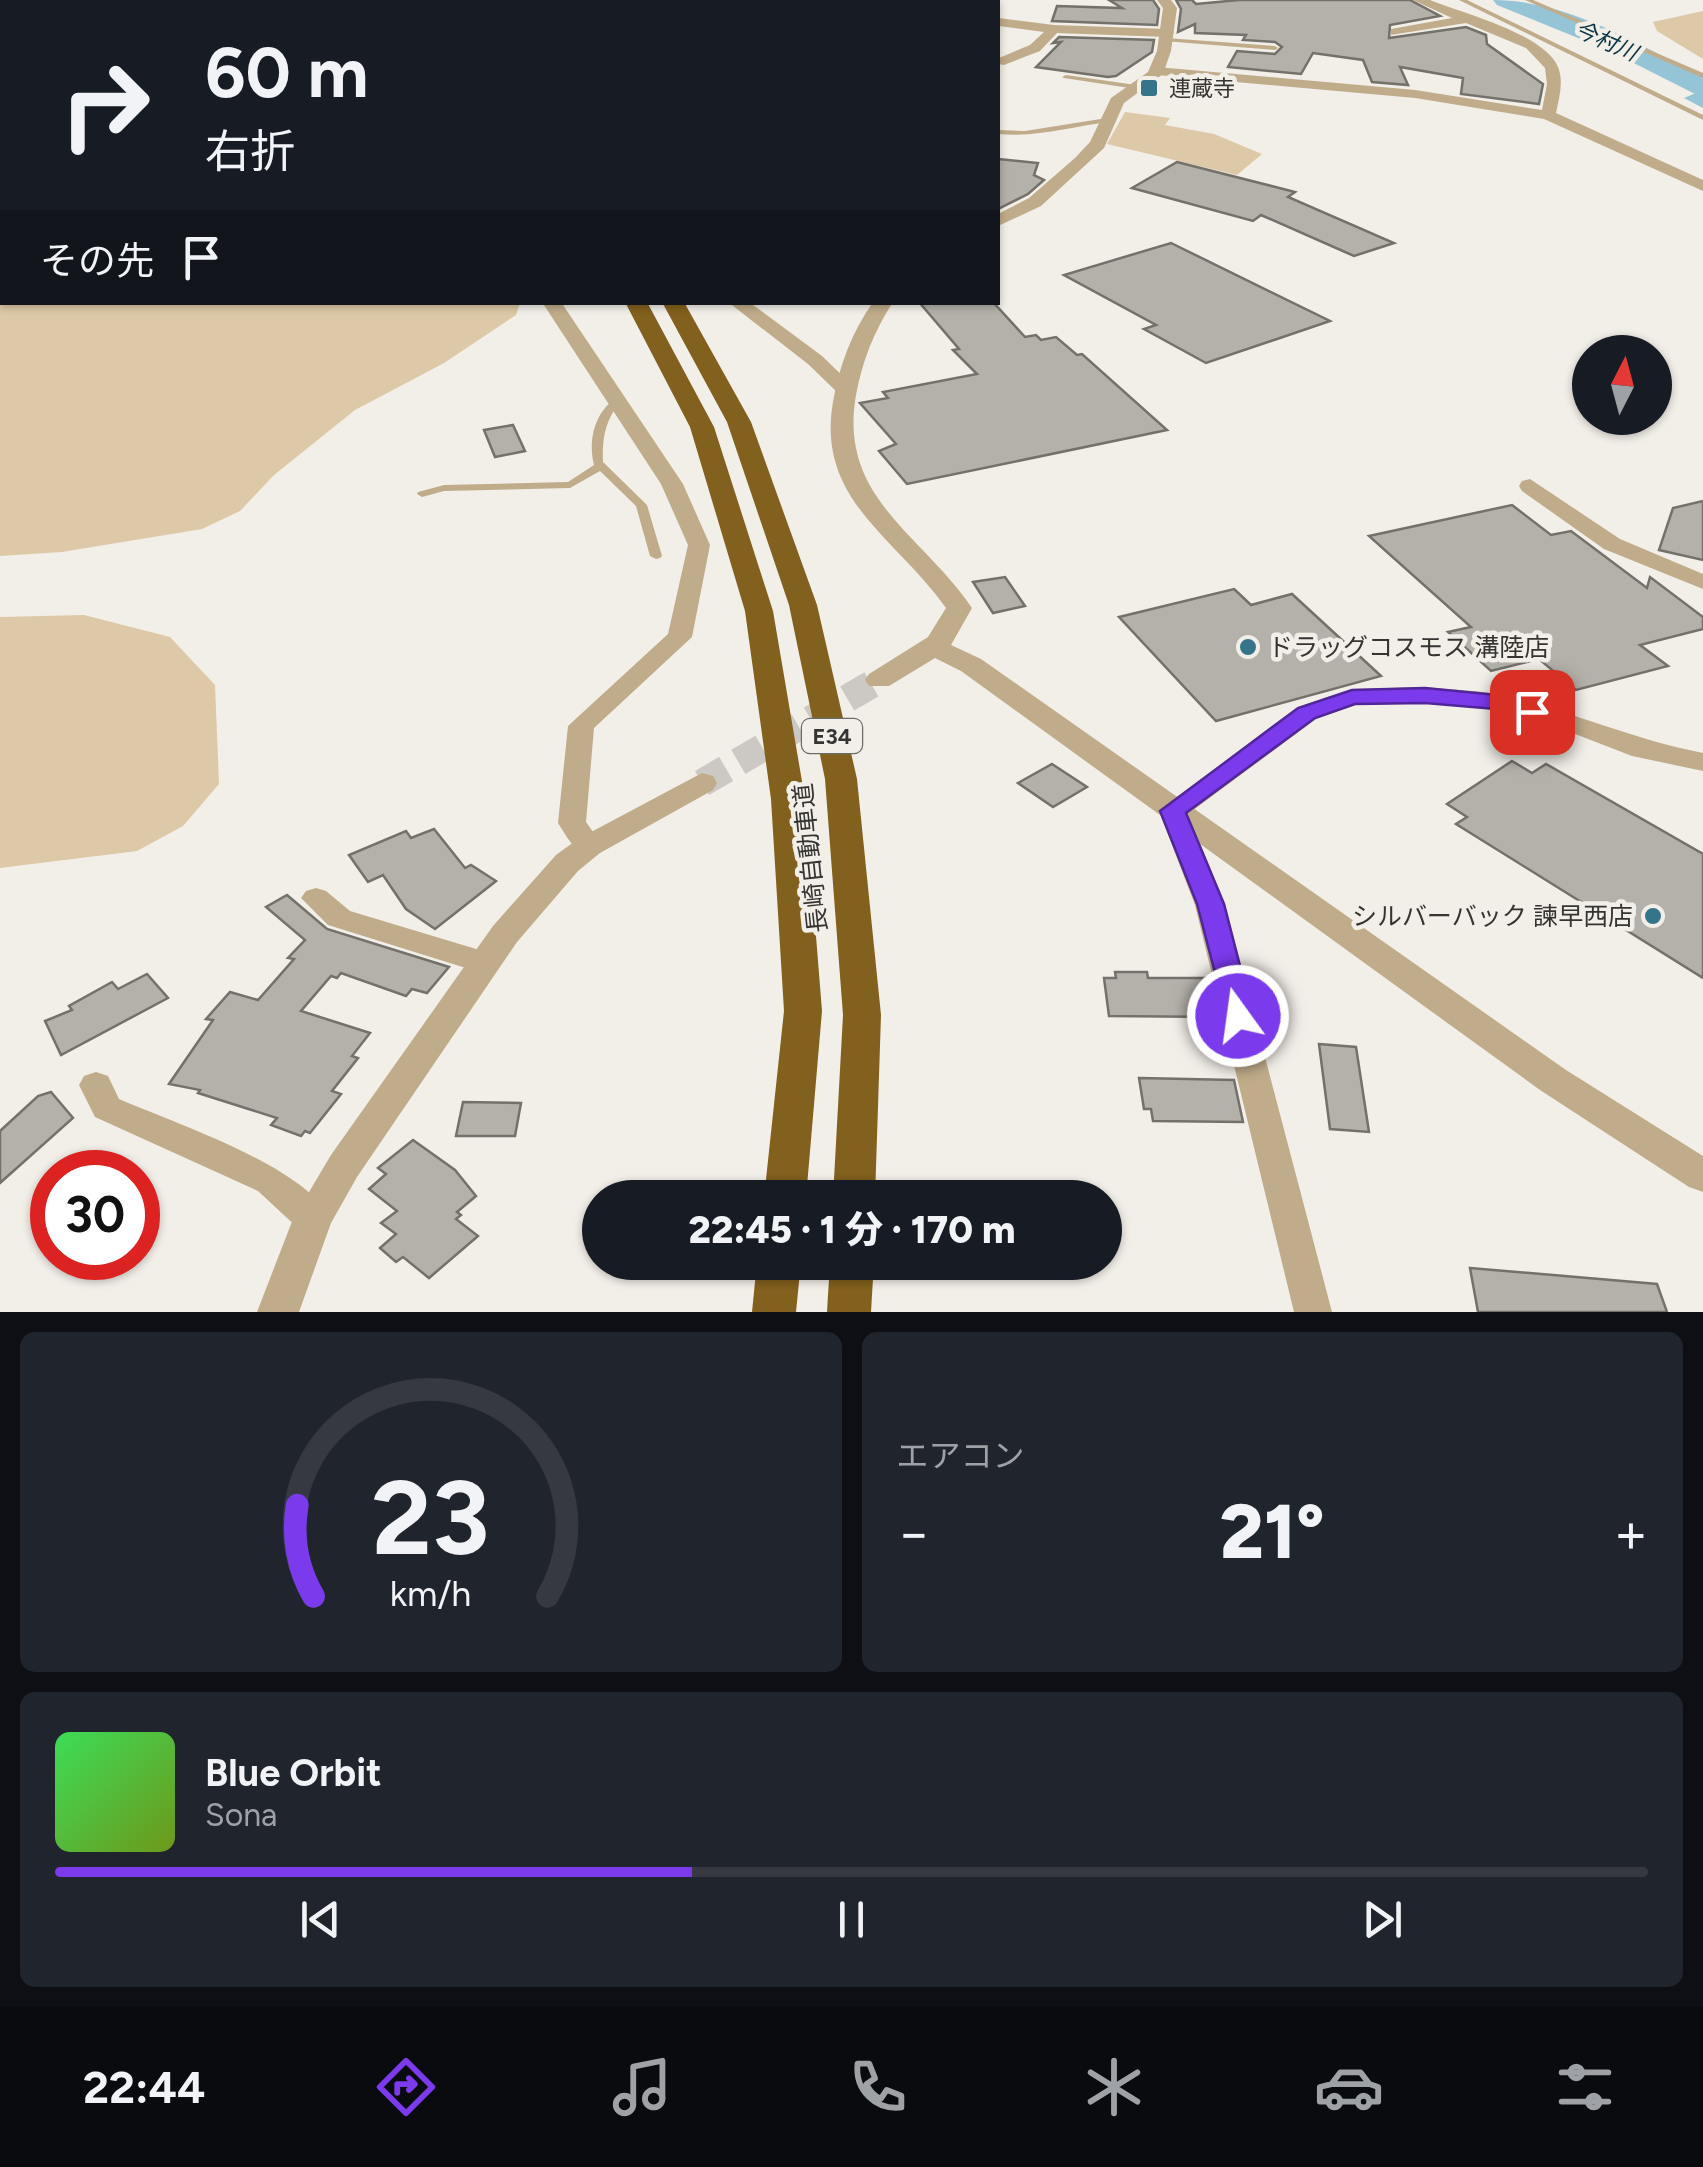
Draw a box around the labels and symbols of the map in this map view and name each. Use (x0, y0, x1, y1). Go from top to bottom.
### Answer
water label: 今村川 (1570, 15, 1643, 68)
place label: 連蔵寺 (1169, 75, 1235, 102)
marker: 連蔵寺 (1138, 77, 1160, 99)
north arrow (1572, 335, 1672, 435)
place label: ドラッグコスモス 溝陸店 (1268, 632, 1549, 662)
marker: ドラッグコスモス 溝陸店 (1237, 636, 1259, 658)
pin (1490, 670, 1575, 755)
road number: E34 (802, 719, 862, 753)
street label: 長崎自動車道 (787, 782, 833, 934)
place label: シルバーバック 諫早西店 (1352, 901, 1633, 931)
marker: シルバーバック 諫早西店 (1642, 905, 1664, 927)
position arrow (1186, 964, 1290, 1068)
speed limit sign: 30 (30, 1150, 160, 1280)

